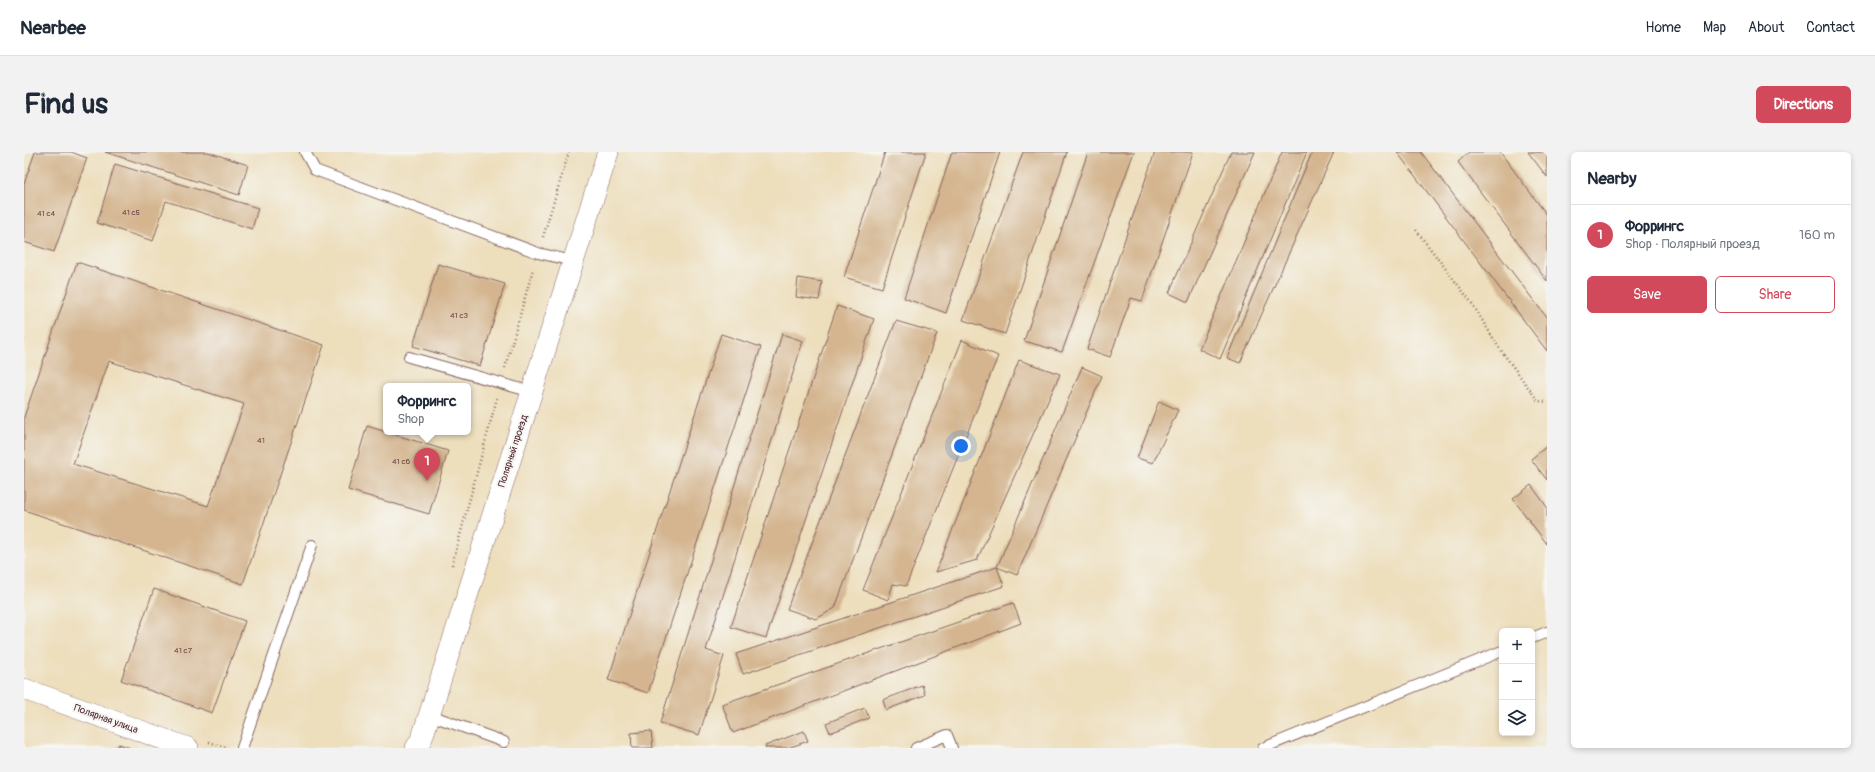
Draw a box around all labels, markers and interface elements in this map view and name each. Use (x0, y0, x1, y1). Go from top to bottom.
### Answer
text: Nearbee (20, 16, 86, 40)
text: Home (1646, 19, 1681, 36)
text: Map (1703, 19, 1726, 36)
text: About (1748, 19, 1784, 36)
text: Contact (1806, 19, 1855, 36)
button: Directions (1756, 86, 1851, 123)
text: Find us (24, 87, 108, 122)
text: Nearby (1587, 168, 1636, 189)
house number: 41 с5 (122, 208, 140, 217)
house number: 41 с4 (37, 209, 55, 218)
text: Форрингс (1625, 217, 1684, 236)
text: 1 (1597, 227, 1603, 243)
text: 160 m (1799, 227, 1835, 243)
text: Shop · Полярный проезд (1625, 236, 1760, 252)
button: Save (1587, 276, 1707, 313)
button: Share (1715, 276, 1835, 313)
house number: 41 с3 (450, 311, 469, 320)
popup (383, 383, 471, 435)
text: Форрингс (397, 392, 457, 411)
text: Shop (397, 411, 424, 427)
street label: Полярный проезд (496, 413, 530, 489)
house number: 41 (257, 436, 265, 445)
your location (951, 436, 971, 456)
pin: 1 (414, 448, 440, 481)
house number: 41 с6 (392, 457, 410, 466)
map controls (1499, 628, 1535, 736)
button: + (1499, 628, 1535, 664)
house number: 41 с7 (174, 646, 193, 655)
button: − (1499, 664, 1535, 700)
button: layers (1499, 700, 1535, 736)
street label: Полярная улица (72, 702, 140, 736)

